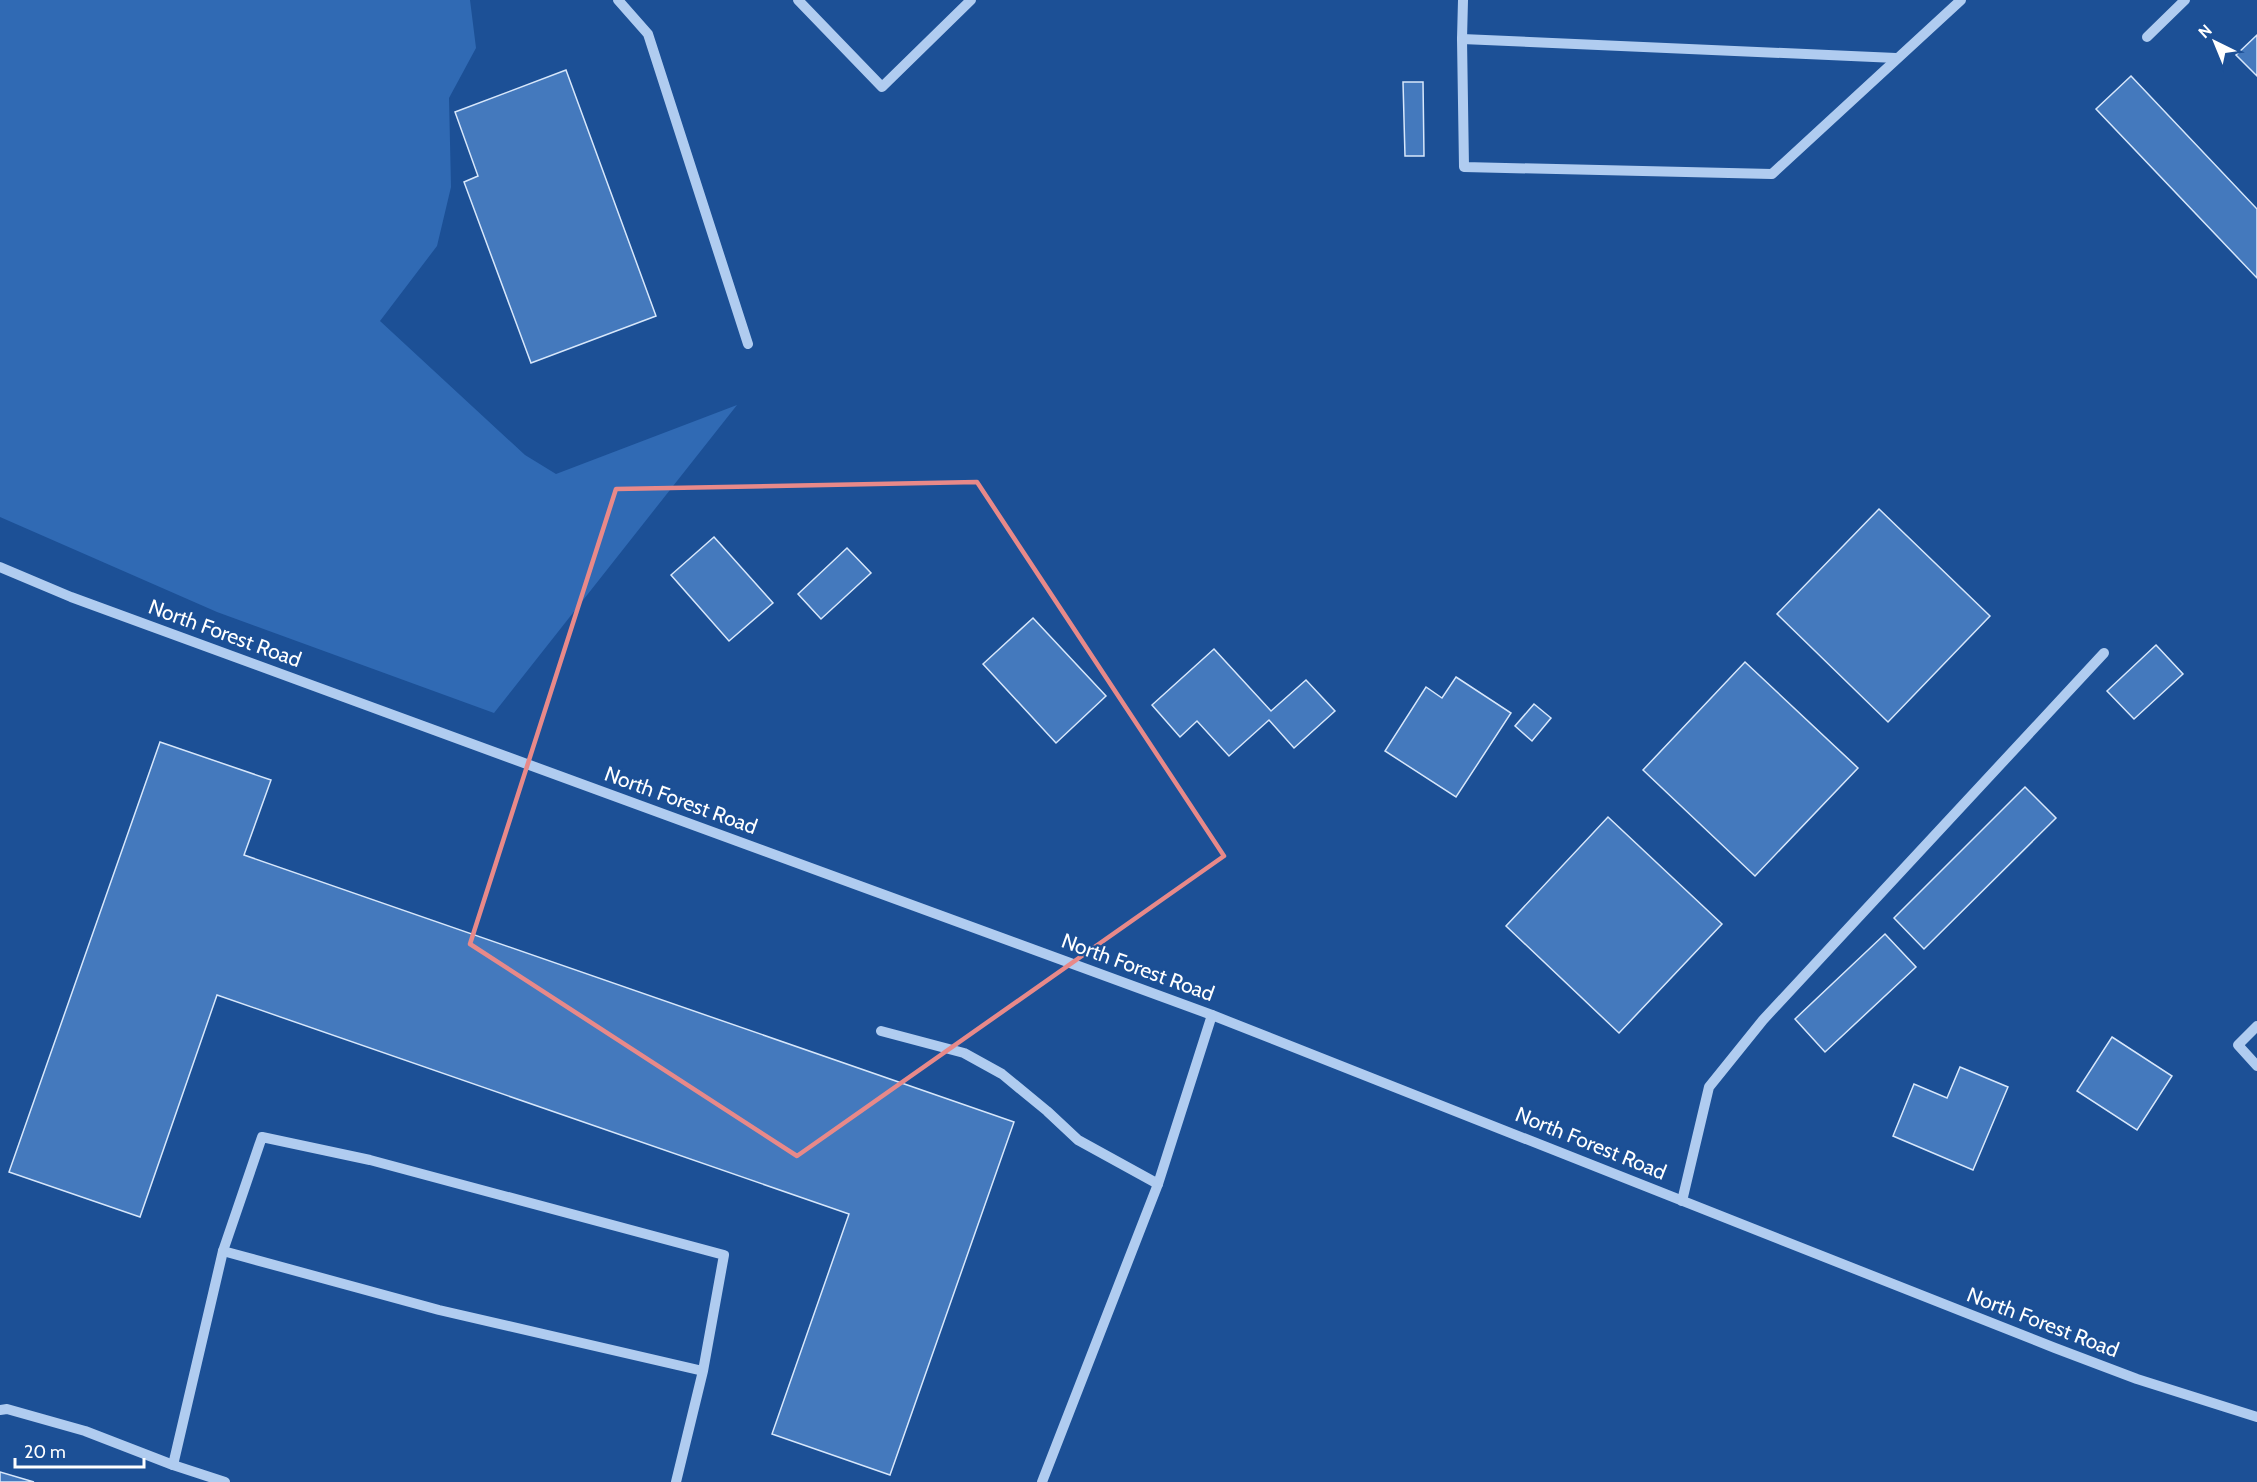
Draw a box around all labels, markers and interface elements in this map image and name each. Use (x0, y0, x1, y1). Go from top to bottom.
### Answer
north arrow (2185, 12, 2245, 72)
text: N (2194, 21, 2216, 42)
street label: North Forest Road (145, 594, 305, 672)
street label: North Forest Road (601, 761, 761, 839)
street label: North Forest Road (1058, 928, 1218, 1006)
street label: North Forest Road (1512, 1101, 1670, 1185)
street label: North Forest Road (1964, 1282, 2122, 1362)
scale bar (15, 1431, 144, 1469)
text: 20 m (24, 1441, 66, 1463)

